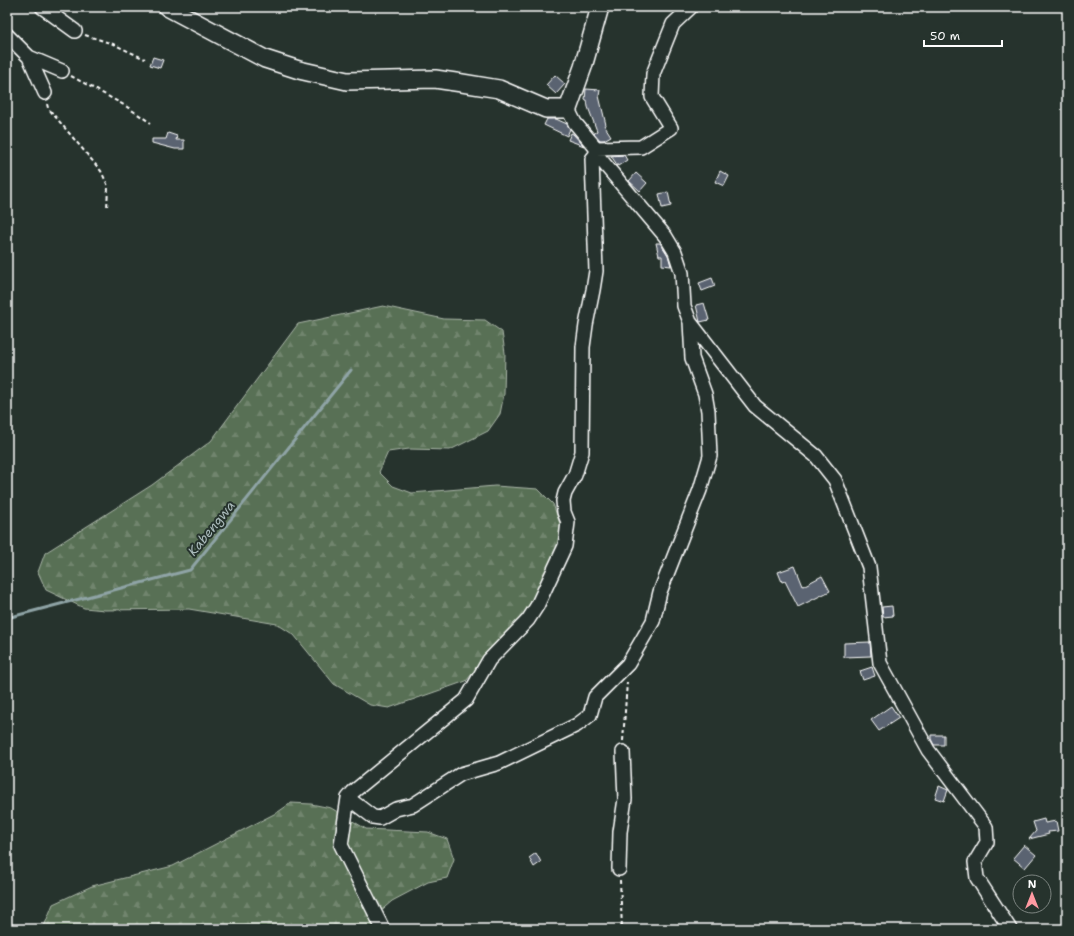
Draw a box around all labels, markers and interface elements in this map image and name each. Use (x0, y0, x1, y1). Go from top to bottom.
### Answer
scale bar (924, 22, 1002, 48)
text: 50 m (930, 28, 960, 44)
water label: Kabengwa (184, 497, 239, 559)
north arrow (1012, 874, 1052, 914)
text: N (1028, 877, 1037, 892)

